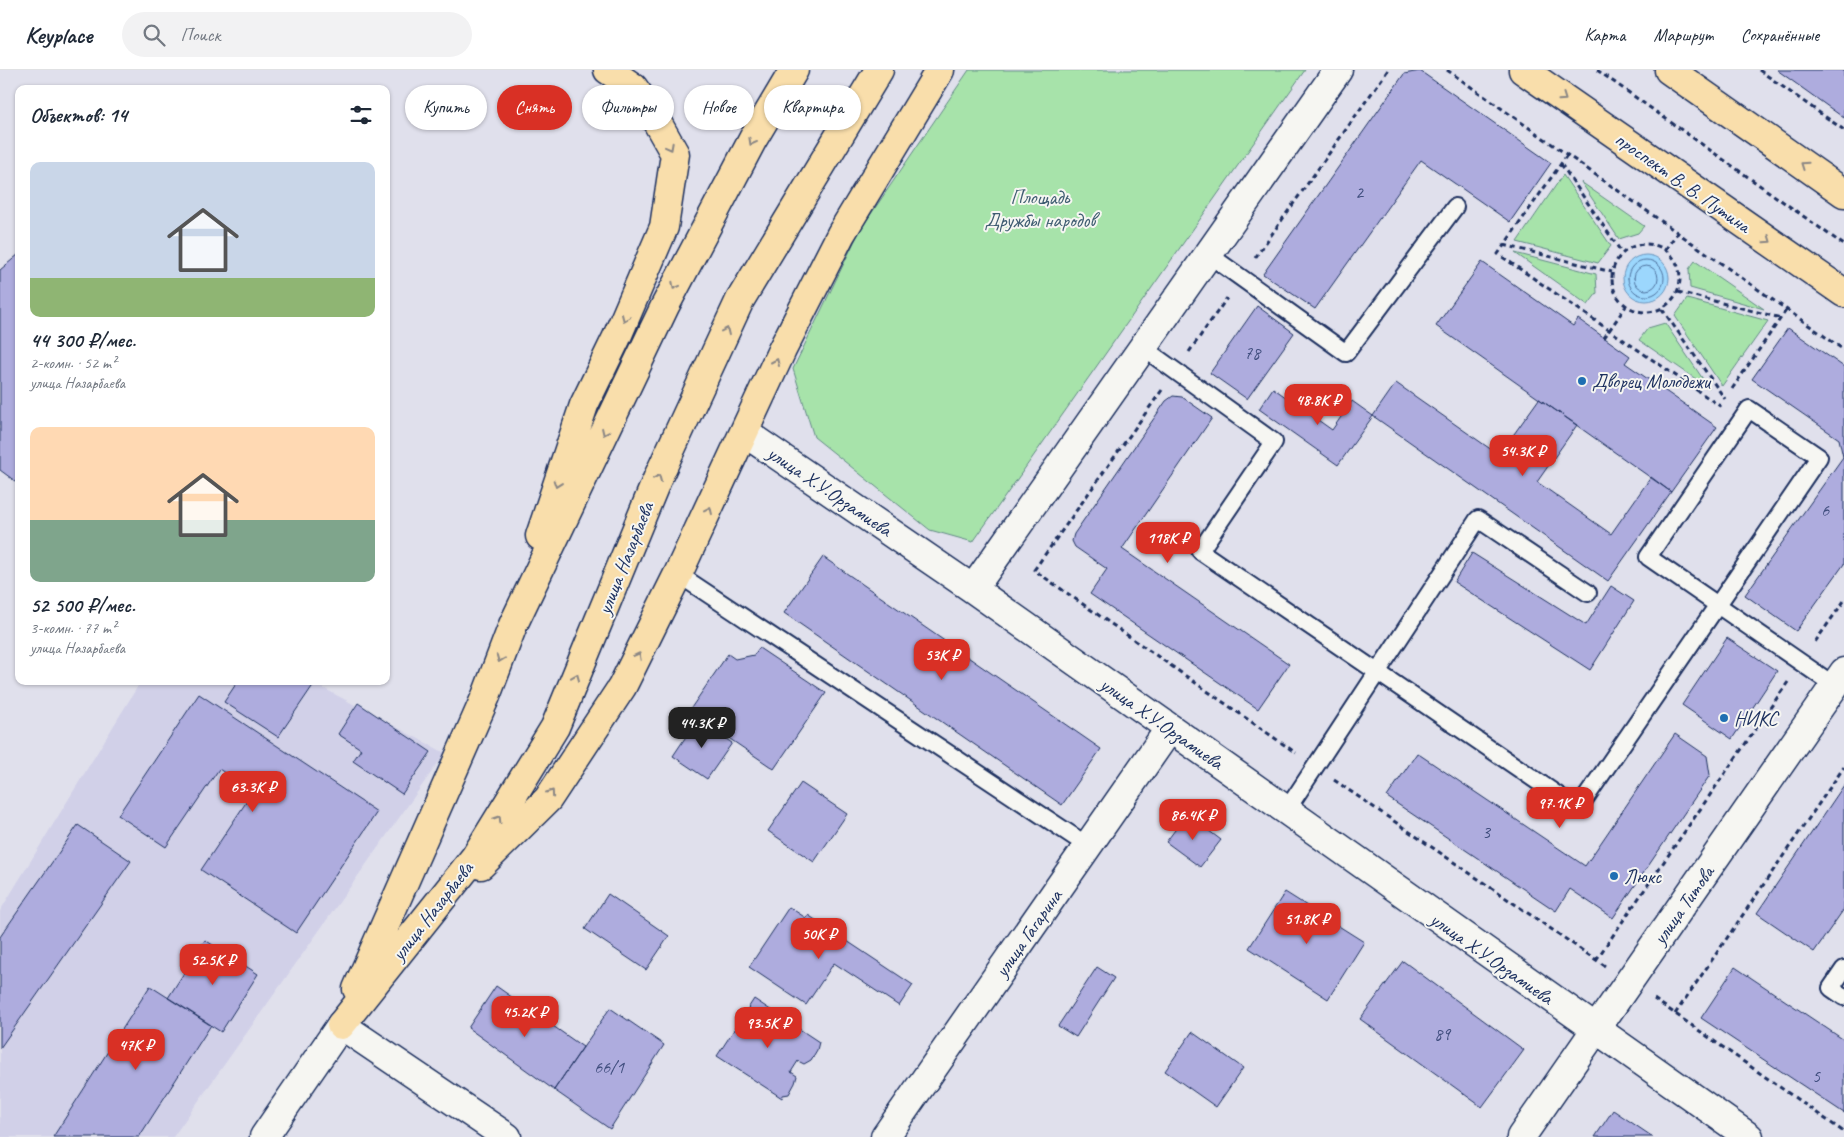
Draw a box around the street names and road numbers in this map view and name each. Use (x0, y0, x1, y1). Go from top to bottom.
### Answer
street label: проспект В. В. Путина (1610, 126, 1757, 240)
street label: улица Х.У.Орзамиева (762, 440, 898, 543)
street label: улица Назарбаева (591, 497, 660, 619)
street label: улица Х.У.Орзамиева (1094, 671, 1229, 776)
street label: улица Назарбаева (385, 855, 480, 967)
street label: улица Титова (1647, 860, 1721, 950)
street label: улица Гагарина (989, 884, 1068, 983)
street label: улица Х.У.Орзамиева (1424, 906, 1559, 1011)

